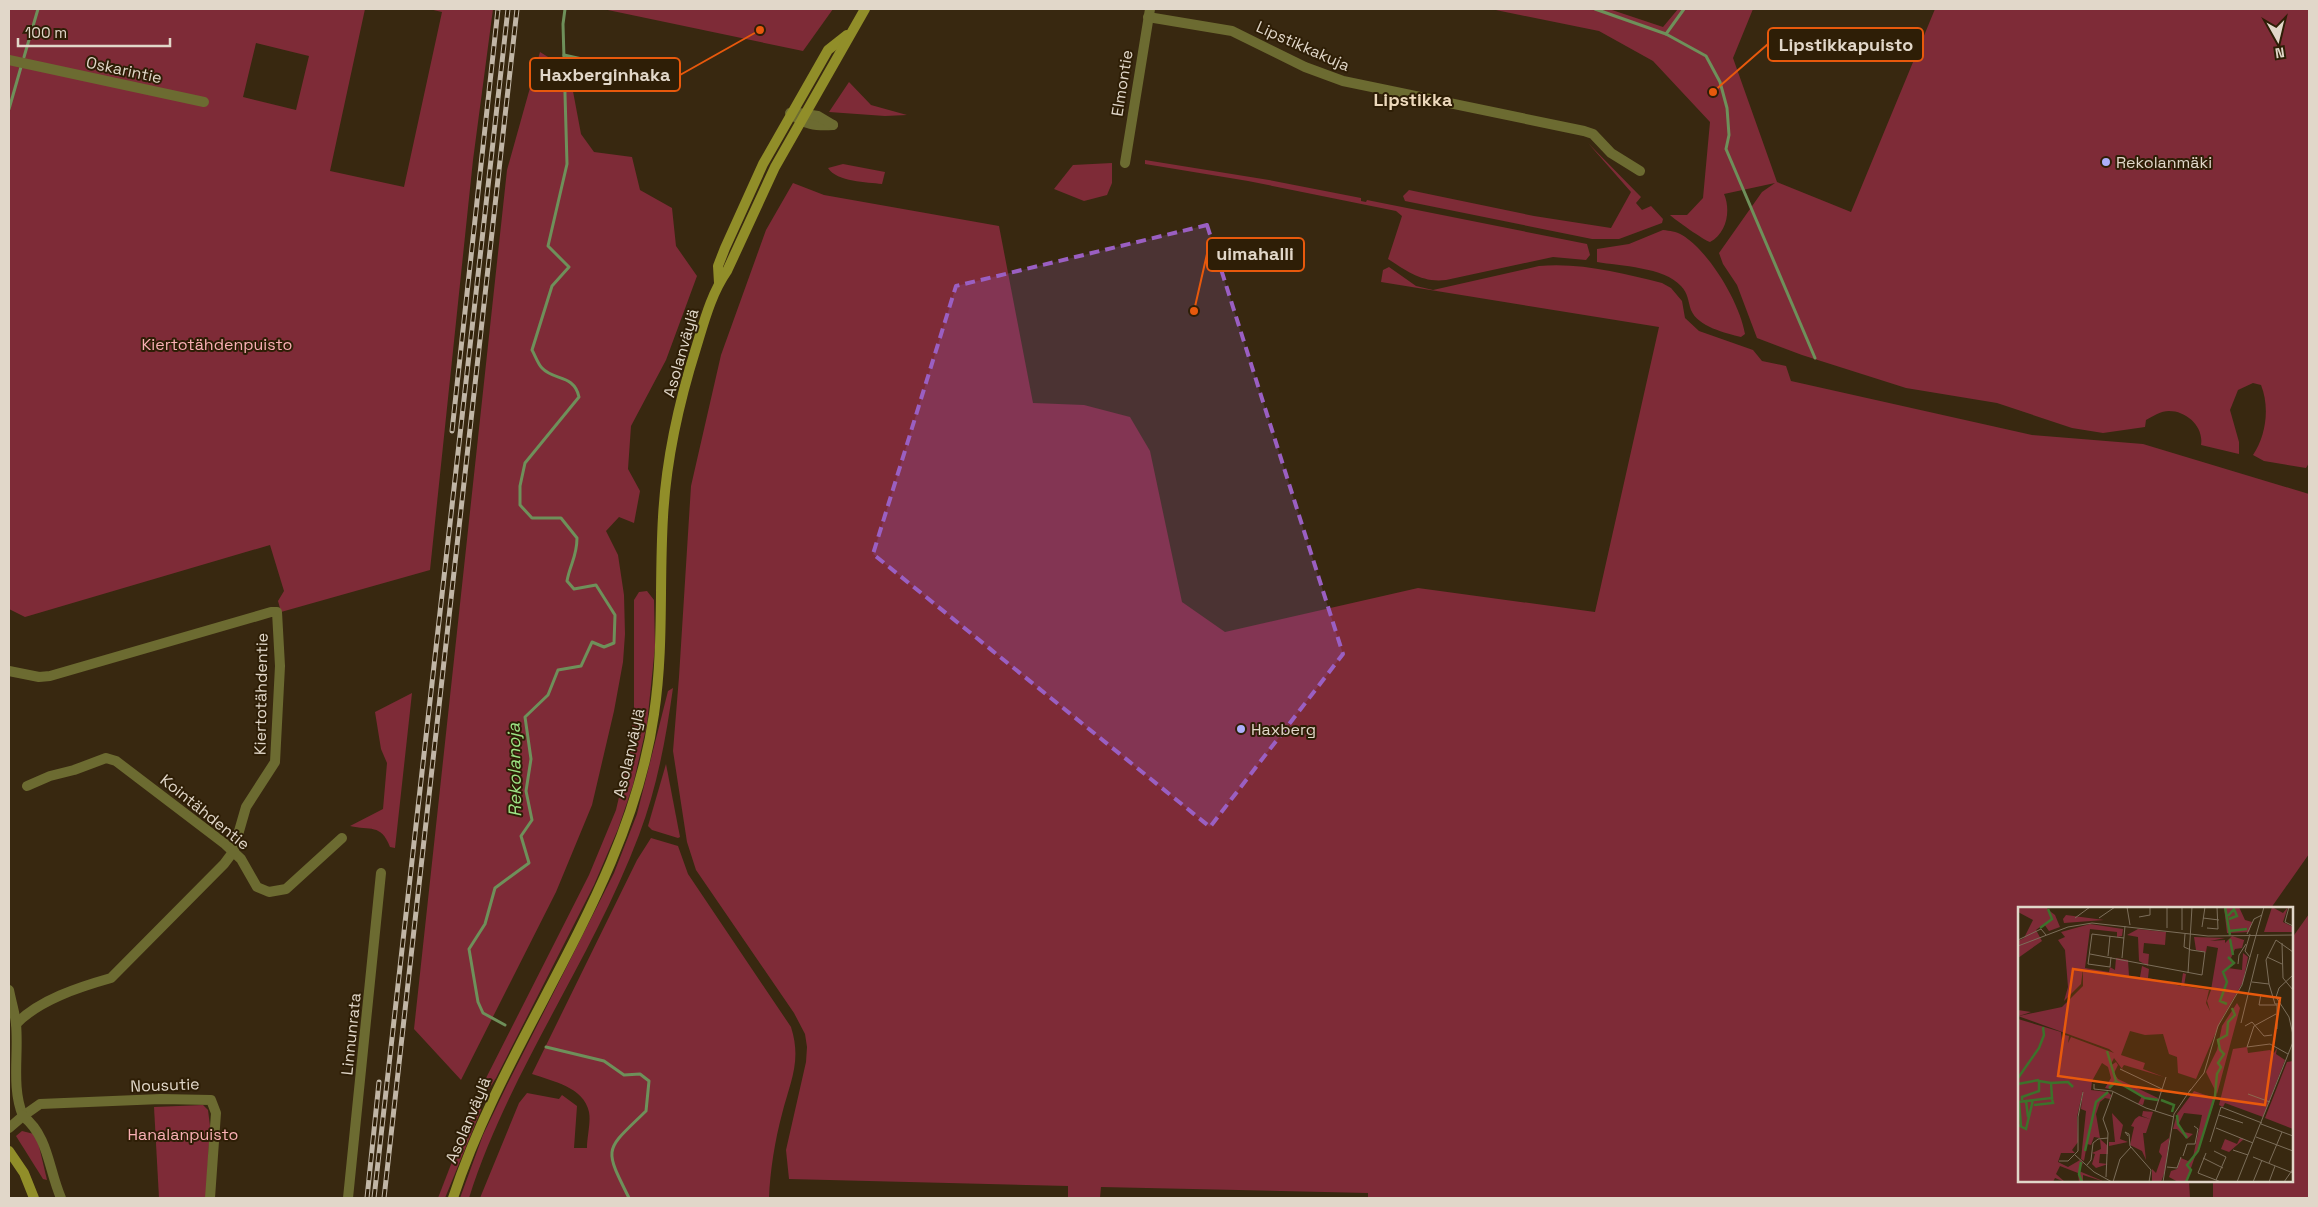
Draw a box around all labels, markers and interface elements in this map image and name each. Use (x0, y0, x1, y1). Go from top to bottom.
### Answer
scale bar (18, 15, 170, 47)
north arrow (2253, 15, 2303, 65)
street label: Lipstikkakuja (1253, 16, 1353, 76)
text: 100 m (25, 23, 67, 42)
callout: Lipstikkapuisto (1768, 28, 1923, 61)
text: Lipstikkapuisto (1779, 33, 1913, 56)
text: N (2274, 43, 2286, 62)
street label: Elmontie (1106, 48, 1138, 118)
street label: Oskarintie (84, 52, 164, 88)
callout: Haxberginhaka (530, 58, 680, 91)
text: Haxberginhaka (540, 63, 671, 86)
district label: Lipstikka (1374, 88, 1453, 111)
place label: Rekolanmäki (2116, 152, 2212, 173)
marker: Rekolanmäki (2100, 156, 2112, 168)
callout: uimahalli (1207, 238, 1304, 271)
text: uimahalli (1216, 242, 1294, 265)
street label: Asolanväylä (658, 306, 704, 400)
park label: Kiertotähdenpuisto (142, 334, 292, 355)
street label: Kiertotähdentie (249, 633, 273, 755)
street label: Asolanväylä (608, 706, 650, 800)
place label: Haxberg (1251, 719, 1316, 740)
water label: Rekolanoja (502, 722, 526, 817)
marker: Haxberg (1235, 723, 1247, 735)
street label: Kointähdentie (156, 769, 254, 855)
inset map (2018, 907, 2293, 1182)
street label: Linnunrata (336, 992, 366, 1076)
street label: Nousutie (130, 1073, 200, 1097)
street label: Asolanväylä (440, 1074, 496, 1166)
park label: Hanalanpuisto (128, 1124, 238, 1145)

